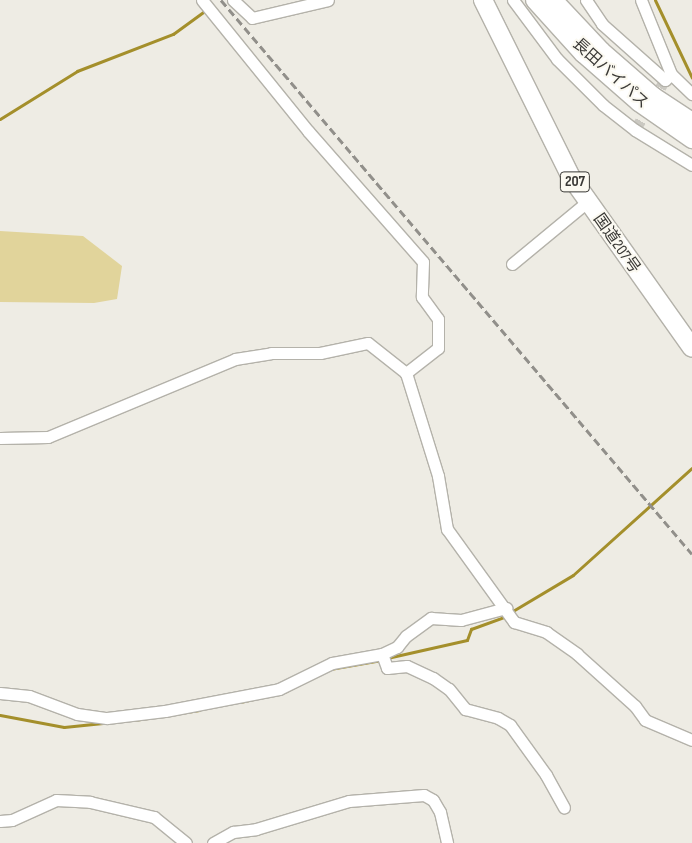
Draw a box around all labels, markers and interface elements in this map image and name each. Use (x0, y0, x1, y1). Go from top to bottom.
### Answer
street label: 長田バイパス (568, 35, 652, 113)
road number: 207 (559, 170, 591, 194)
street label: 国道207号 (589, 211, 643, 277)

